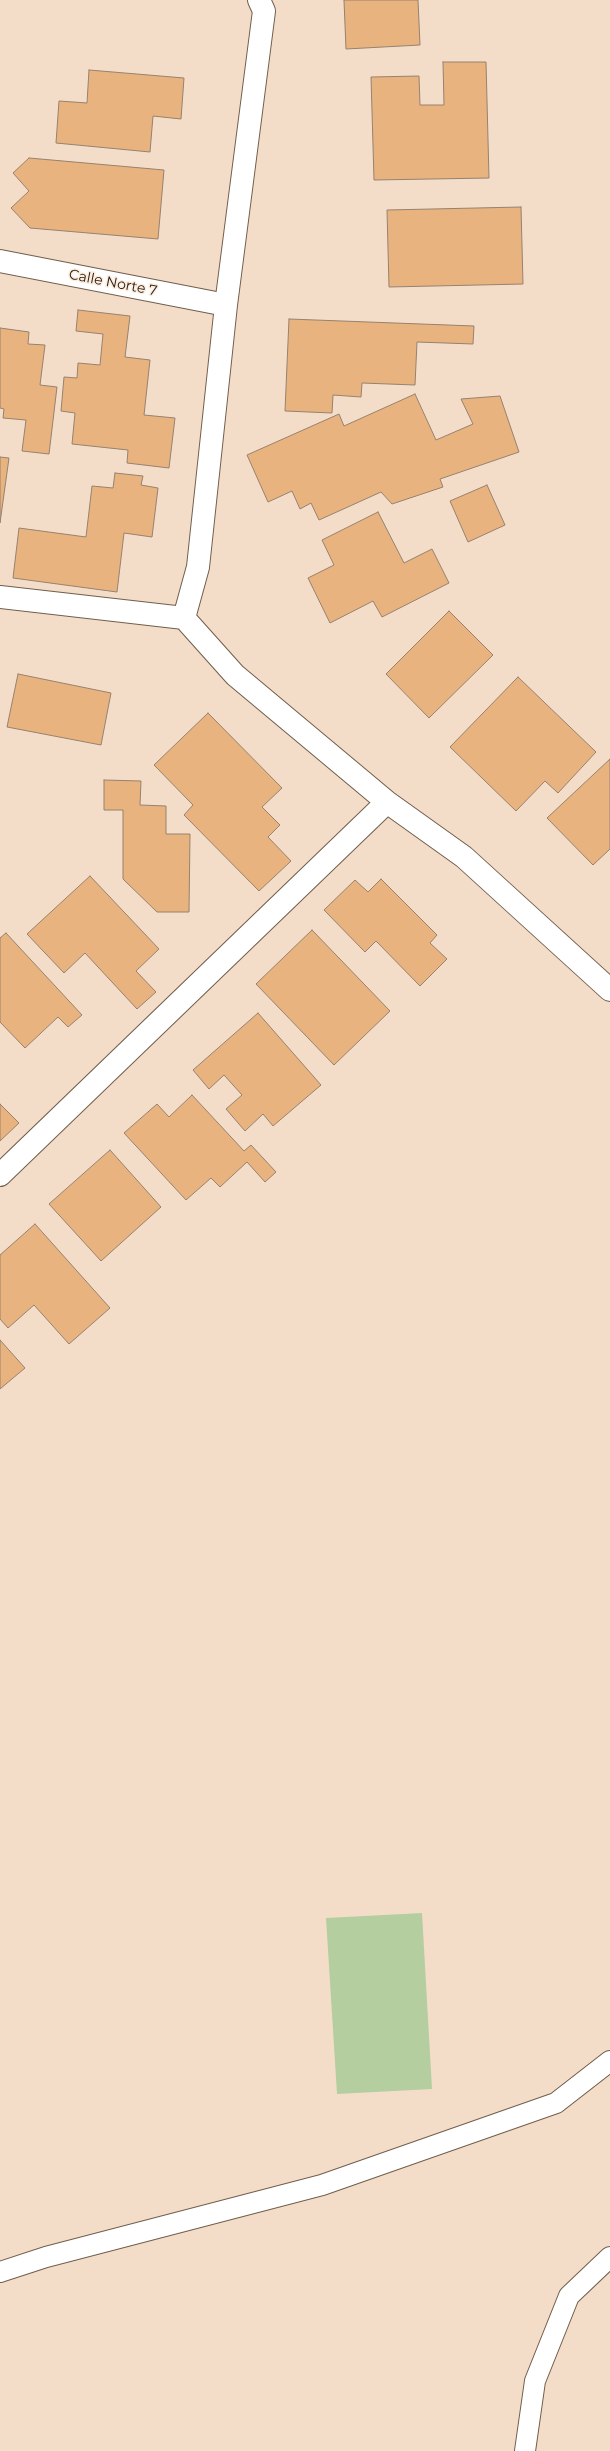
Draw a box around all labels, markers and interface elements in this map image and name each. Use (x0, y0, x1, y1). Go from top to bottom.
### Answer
street label: Calle Norte 7 (67, 266, 159, 300)

